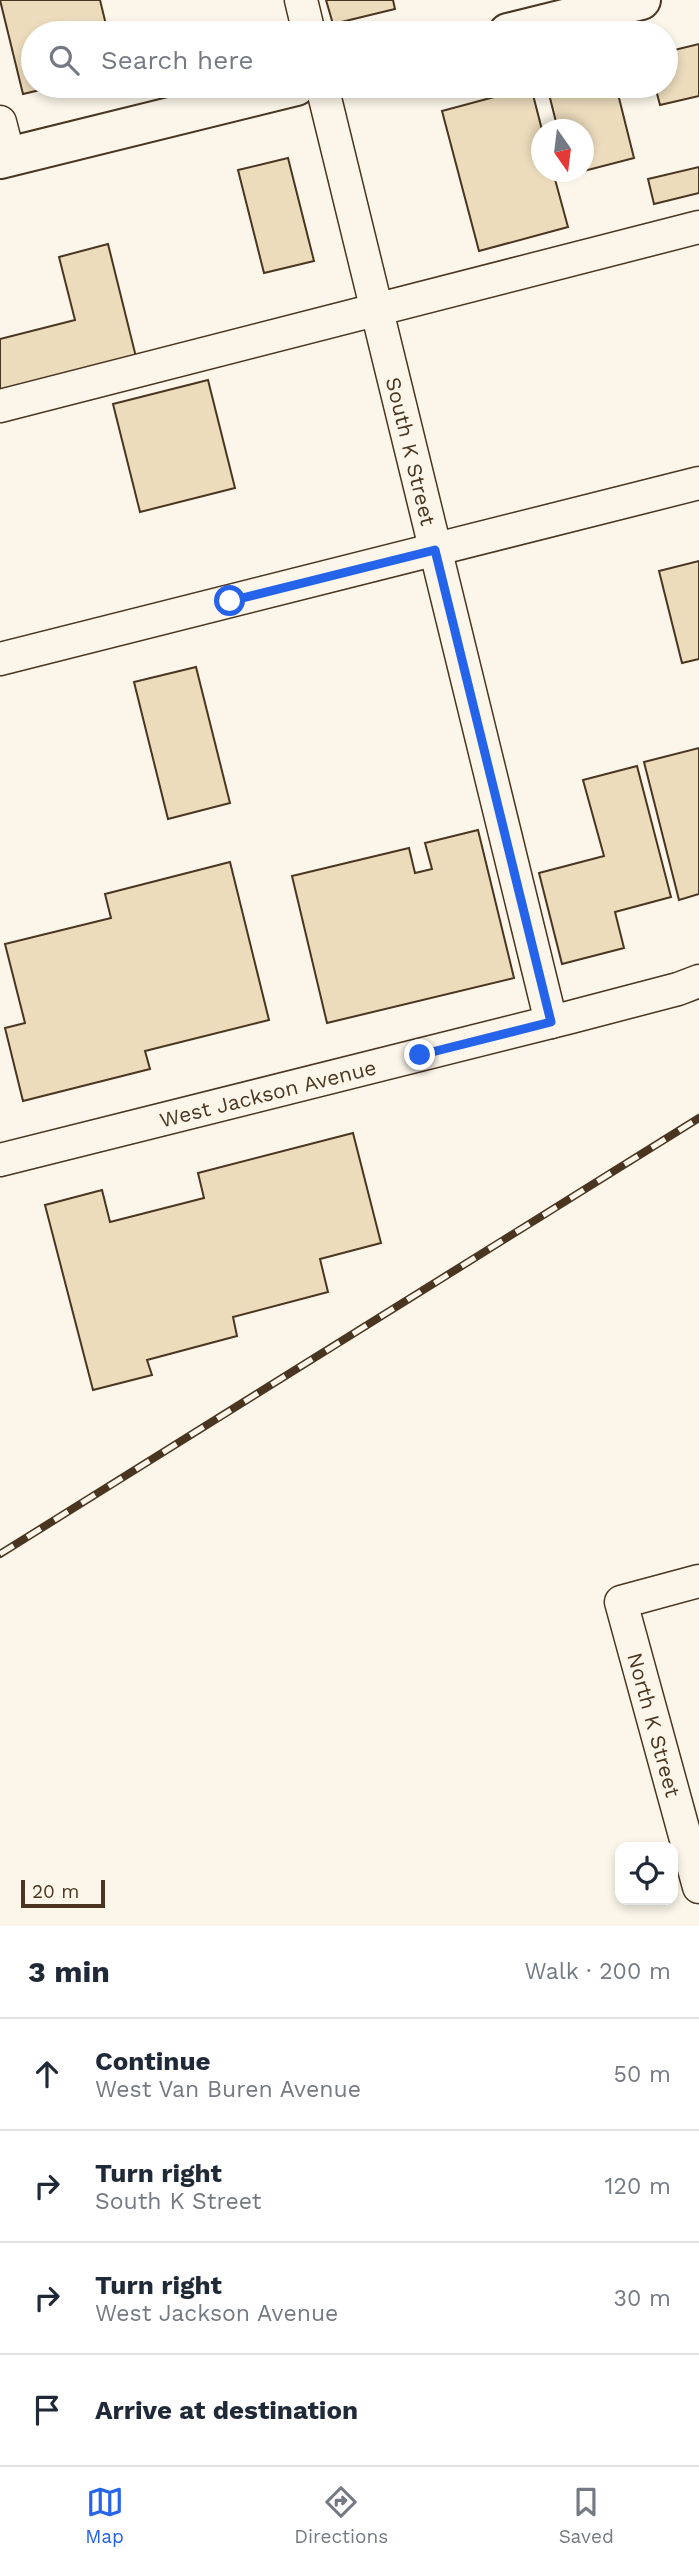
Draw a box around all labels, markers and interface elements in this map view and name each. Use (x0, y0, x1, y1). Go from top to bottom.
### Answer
search box (21, 21, 678, 98)
icon: search (45, 41, 83, 79)
text: Search here (101, 45, 253, 75)
north arrow (531, 119, 594, 182)
street label: South K Street (381, 374, 442, 528)
route start (214, 585, 245, 616)
route end (404, 1039, 435, 1070)
street label: West Jackson Avenue (157, 1054, 379, 1132)
street label: North K Street (623, 1650, 686, 1800)
map controls (615, 1842, 678, 1905)
button: locate (615, 1842, 678, 1905)
scale bar (21, 1877, 105, 1909)
text: 20 m (32, 1880, 79, 1903)
text: 3 min (28, 1954, 110, 1989)
text: Walk · 200 m (525, 1958, 671, 1985)
text: Continue (95, 2046, 211, 2076)
icon: ahead (28, 2055, 66, 2093)
text: 50 m (614, 2061, 671, 2088)
text: West Van Buren Avenue (95, 2076, 361, 2103)
text: Turn right (95, 2158, 222, 2188)
icon: right (28, 2167, 66, 2205)
text: 120 m (605, 2173, 671, 2200)
text: South K Street (95, 2188, 261, 2215)
text: Turn right (95, 2270, 222, 2300)
icon: right (28, 2279, 66, 2317)
text: 30 m (614, 2285, 671, 2312)
text: West Jackson Avenue (95, 2300, 338, 2327)
icon: arrive (28, 2391, 66, 2429)
text: Arrive at destination (95, 2395, 358, 2425)
tab: Map (85, 2483, 124, 2548)
tab: Directions (294, 2483, 388, 2548)
tab: Saved (559, 2483, 614, 2548)

